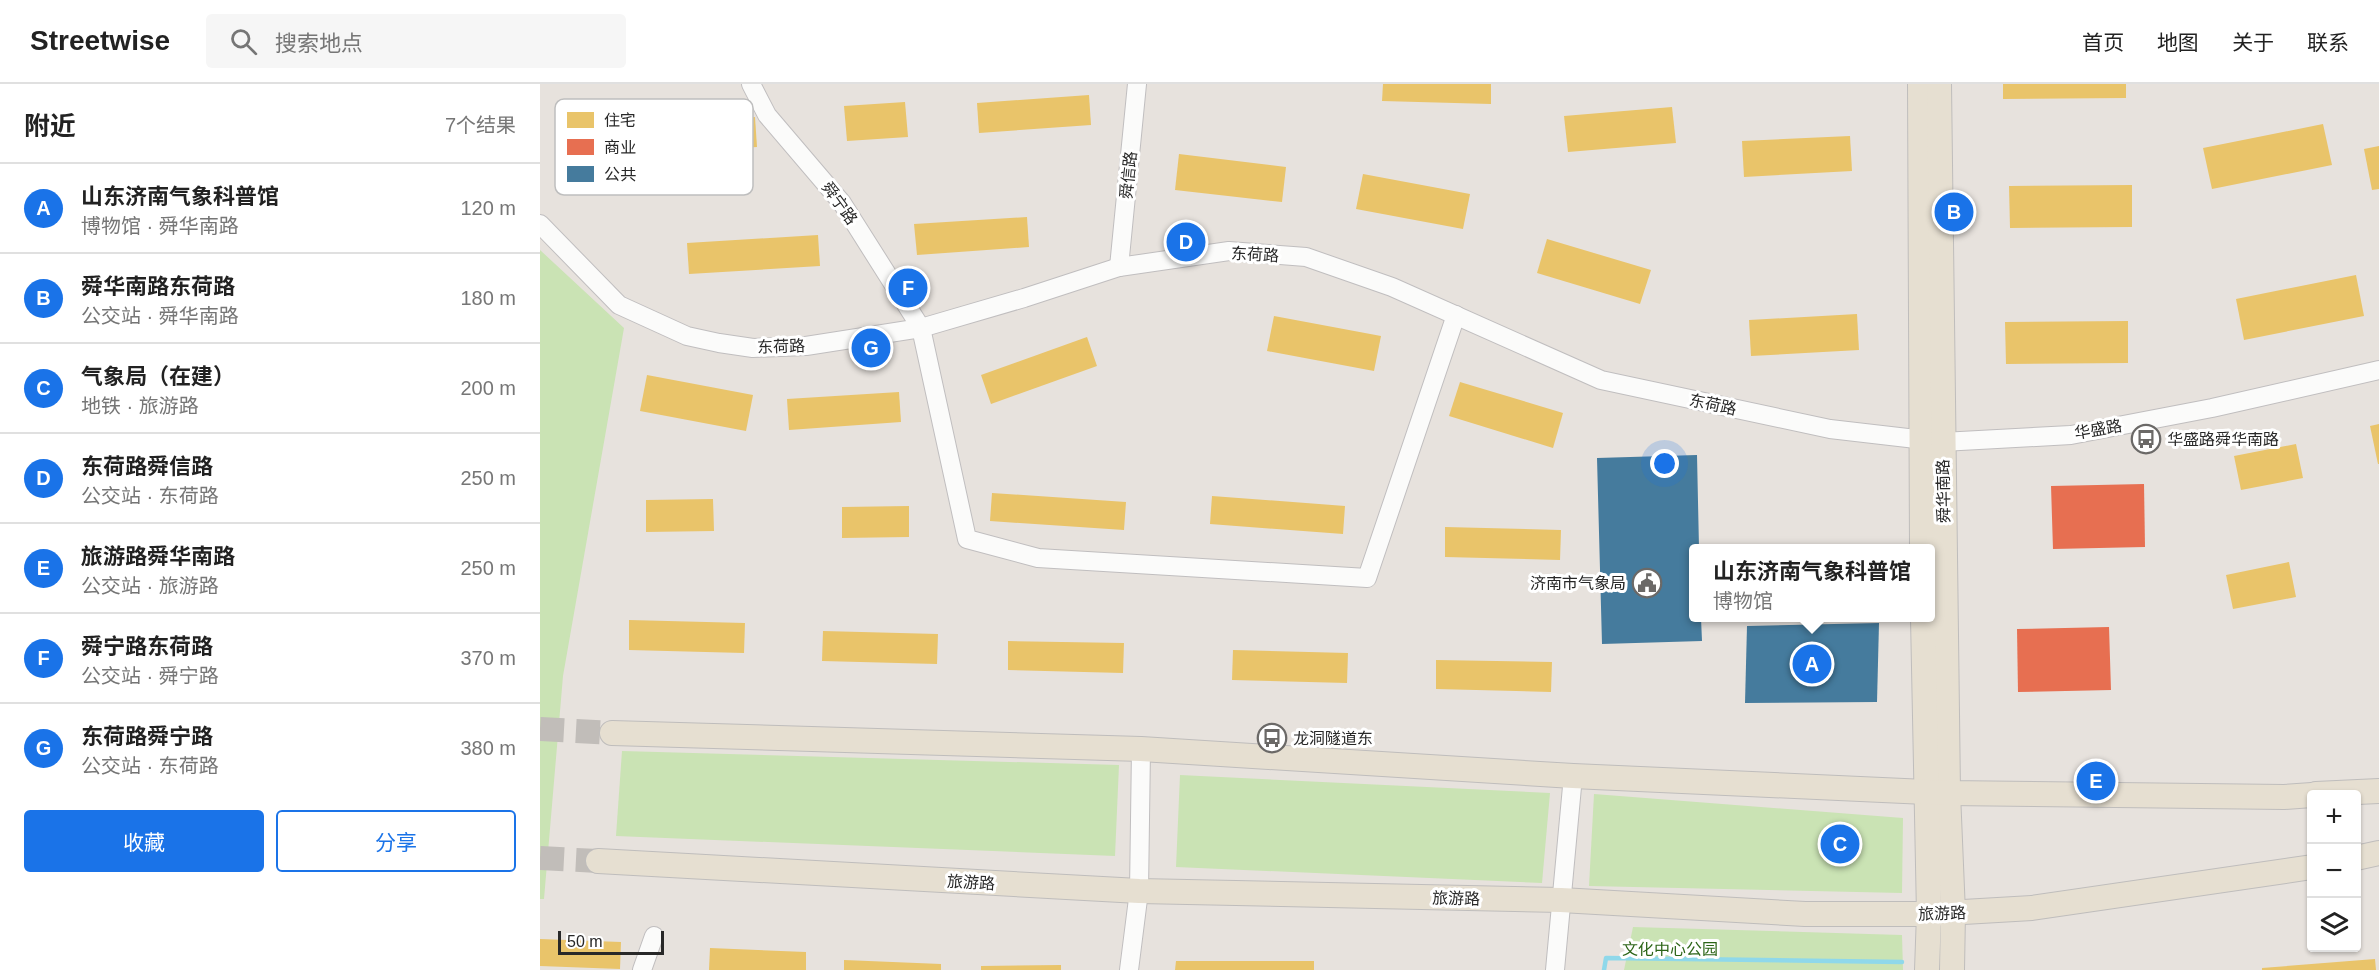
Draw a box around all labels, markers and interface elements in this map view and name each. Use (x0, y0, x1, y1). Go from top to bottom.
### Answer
search box (206, 14, 626, 68)
text: Streetwise (30, 25, 170, 56)
icon: search (227, 25, 260, 58)
text: 搜索地点 (275, 31, 363, 56)
text: 首页 (2082, 31, 2124, 54)
text: 地图 (2157, 31, 2199, 54)
text: 关于 (2232, 31, 2274, 54)
text: 联系 (2307, 31, 2349, 54)
legend (555, 99, 753, 195)
text: 附近 (24, 111, 76, 141)
text: 住宅 (604, 112, 636, 129)
text: 7个结果 (445, 114, 516, 136)
text: 商业 (604, 139, 636, 156)
street label: 舜信路 (1118, 150, 1139, 200)
text: 公共 (604, 166, 636, 183)
street label: 舜宁路 (819, 179, 861, 228)
text: 山东济南气象科普馆 (81, 184, 279, 209)
pin: B (1934, 190, 1974, 234)
text: A (36, 197, 51, 219)
text: 120 m (460, 197, 516, 219)
text: 博物馆 · 舜华南路 (81, 215, 239, 237)
pin: D (1166, 220, 1206, 264)
street label: 东荷路 (1231, 245, 1279, 264)
pin: F (888, 266, 928, 310)
text: 舜华南路东荷路 (81, 274, 235, 299)
text: B (36, 287, 51, 309)
text: 180 m (460, 287, 516, 309)
text: 公交站 · 舜华南路 (81, 305, 239, 327)
pin: G (852, 326, 890, 370)
street label: 东荷路 (757, 337, 805, 356)
text: 气象局（在建） (81, 364, 235, 389)
text: C (36, 377, 51, 399)
text: 200 m (460, 377, 516, 399)
street label: 东荷路 (1688, 391, 1738, 418)
text: 地铁 · 旅游路 (81, 395, 199, 417)
street label: 华盛路 (2073, 417, 2123, 442)
bus stop icon: 华盛路舜华南路 (2130, 423, 2162, 455)
place label: 华盛路舜华南路 (2167, 431, 2279, 448)
your location (1650, 449, 1679, 478)
text: 东荷路舜信路 (81, 454, 213, 479)
street label: 舜华南路 (1934, 459, 1953, 523)
text: D (36, 467, 51, 489)
text: 250 m (460, 467, 516, 489)
text: 公交站 · 东荷路 (81, 485, 219, 507)
text: 旅游路舜华南路 (81, 544, 235, 569)
popup (1689, 544, 1935, 622)
text: E (37, 557, 50, 579)
text: 250 m (460, 557, 516, 579)
text: 山东济南气象科普馆 (1713, 559, 1911, 584)
public building icon: 济南市气象局 (1631, 567, 1663, 599)
place label: 济南市气象局 (1530, 574, 1626, 592)
text: 公交站 · 旅游路 (81, 575, 219, 597)
text: 博物馆 (1713, 590, 1773, 612)
text: 舜宁路东荷路 (81, 634, 213, 659)
pin: A (1792, 642, 1832, 686)
text: F (37, 647, 50, 669)
text: 370 m (460, 647, 516, 669)
text: 公交站 · 舜宁路 (81, 665, 219, 687)
bus stop icon: 龙洞隧道东 (1256, 722, 1288, 754)
text: 东荷路舜宁路 (81, 724, 213, 749)
place label: 龙洞隧道东 (1293, 730, 1373, 747)
text: G (36, 737, 51, 759)
text: 380 m (460, 737, 516, 759)
text: 公交站 · 东荷路 (81, 755, 219, 777)
pin: E (2076, 758, 2116, 804)
map controls (2307, 790, 2361, 952)
button: + (2307, 790, 2361, 844)
button: 收藏 (24, 810, 264, 872)
button: 分享 (276, 810, 516, 872)
pin: C (1820, 822, 1860, 867)
button: − (2307, 844, 2361, 898)
street label: 旅游路 (947, 873, 995, 892)
street label: 旅游路 (1432, 890, 1480, 907)
button: layers (2307, 898, 2361, 952)
street label: 旅游路 (1918, 904, 1966, 923)
scale bar (558, 928, 664, 956)
text: 50 m (567, 933, 603, 950)
park label: 文化中心公园 (1622, 941, 1718, 958)

